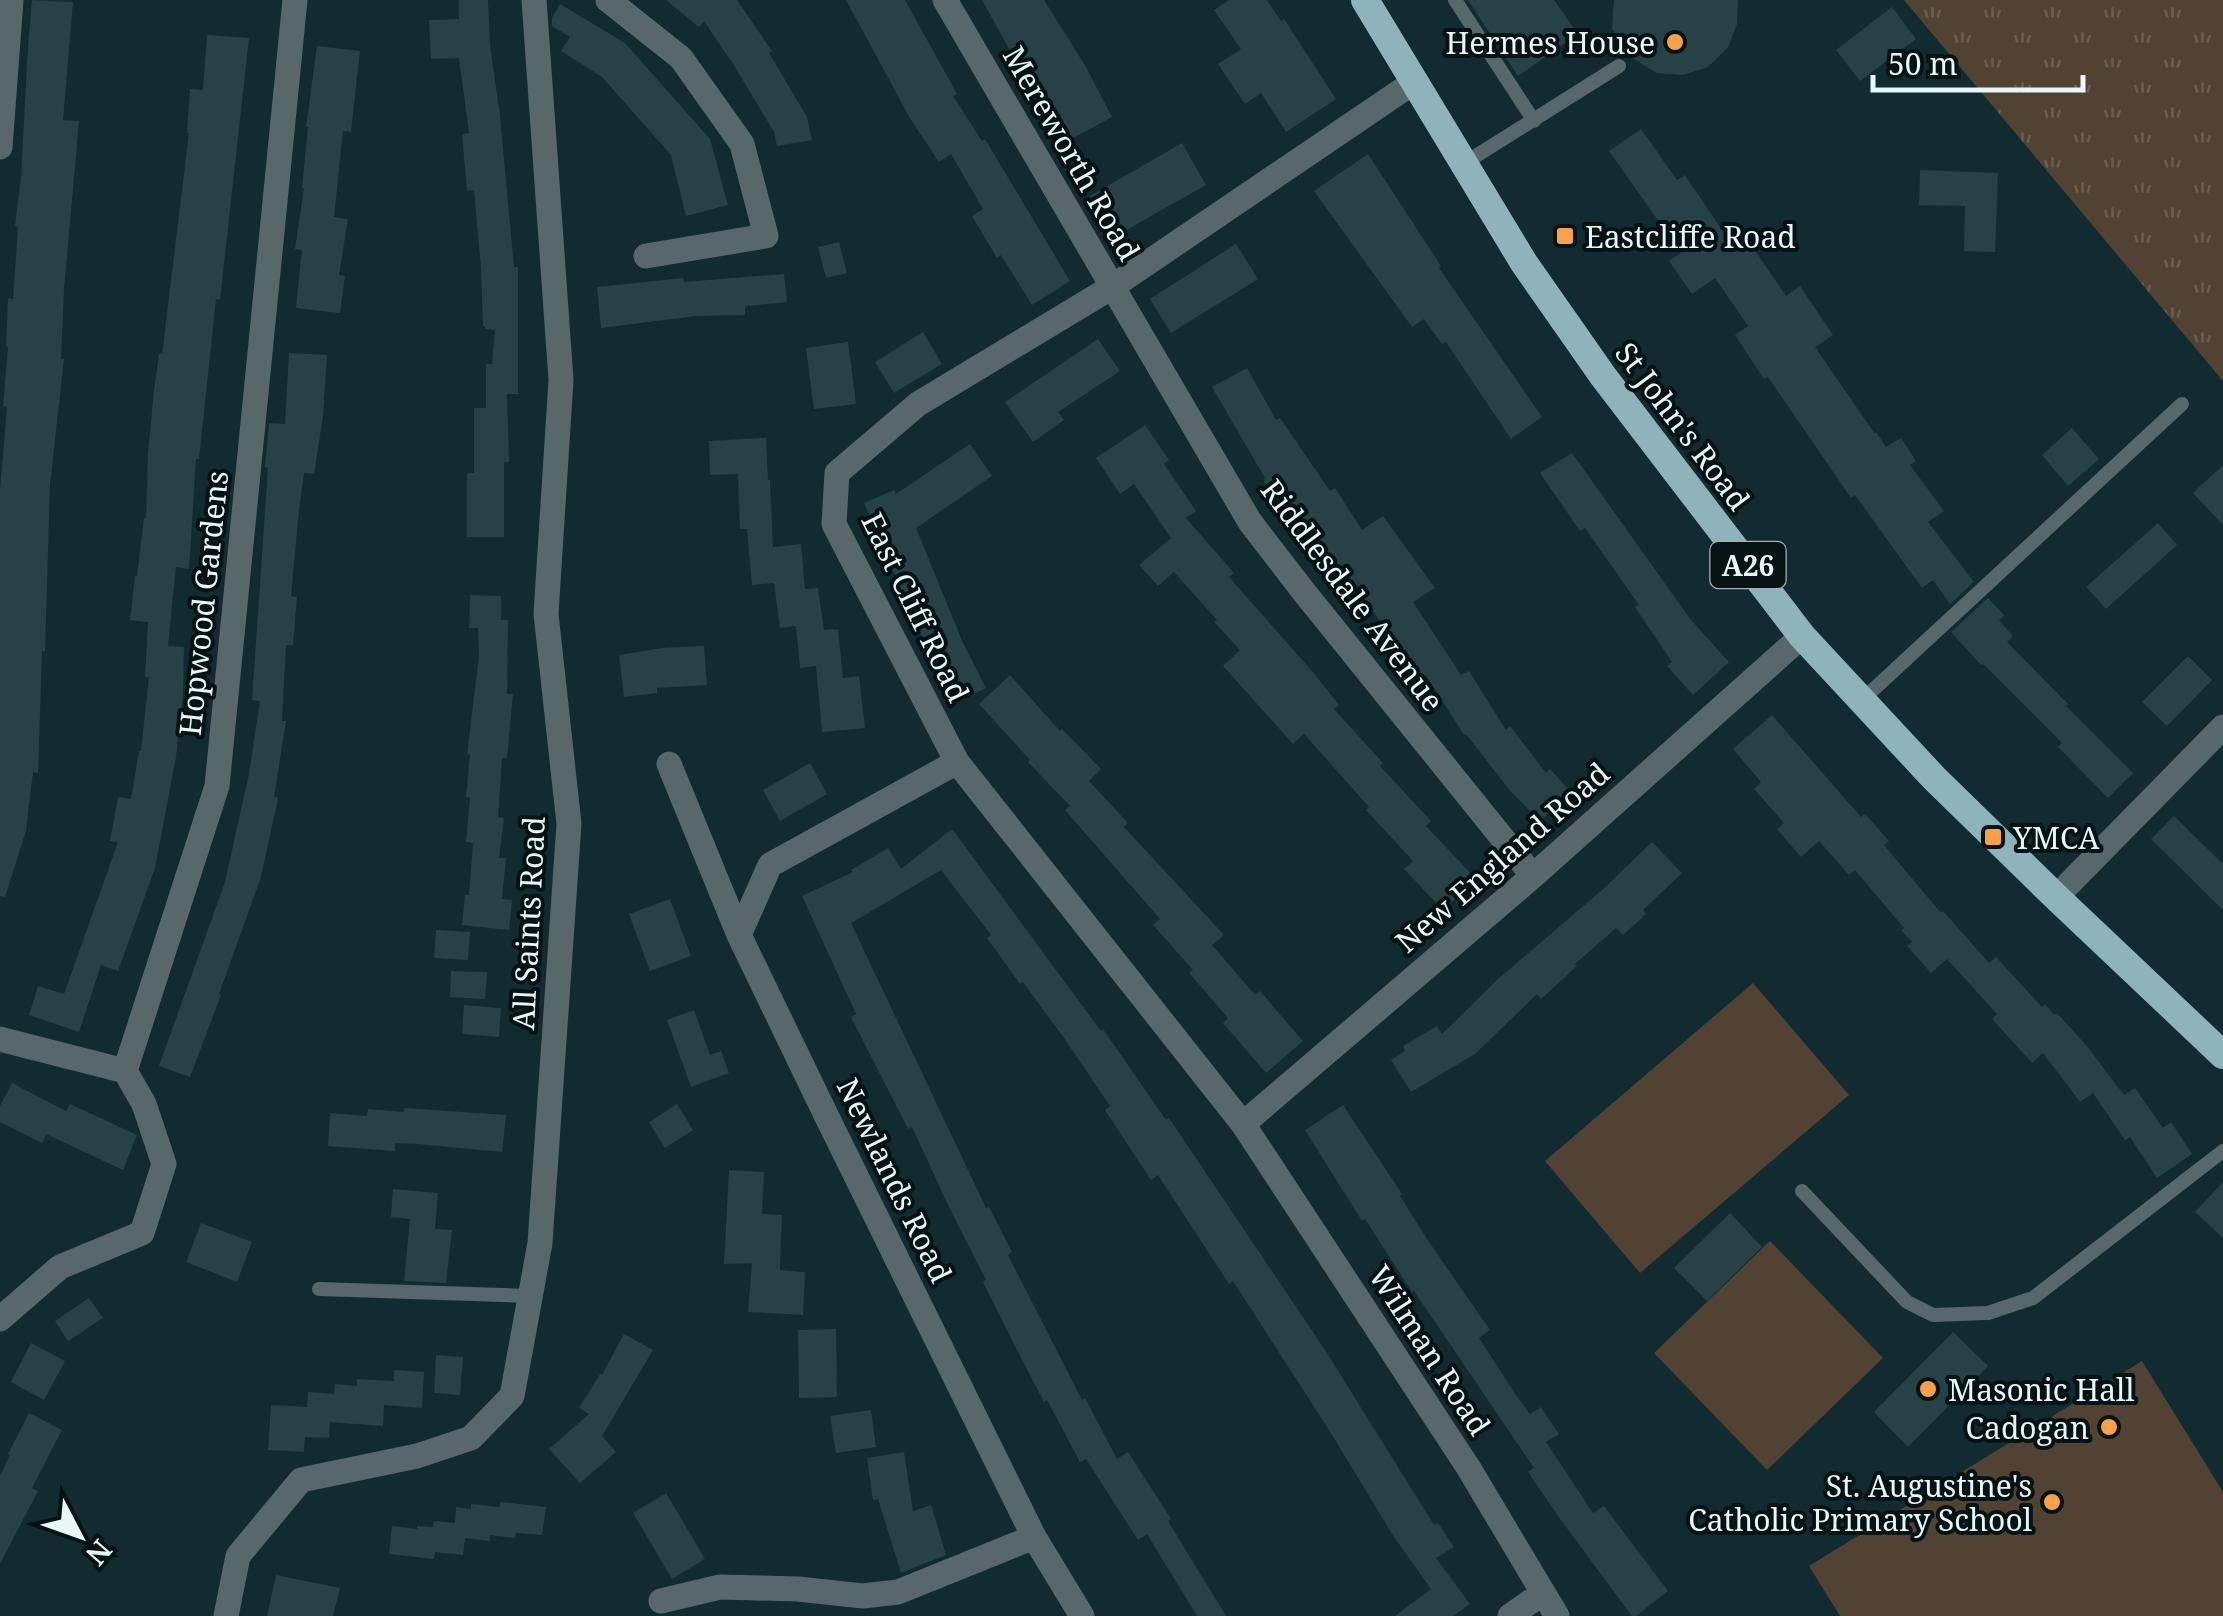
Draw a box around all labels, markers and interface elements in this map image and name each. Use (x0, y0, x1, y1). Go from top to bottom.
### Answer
place label: Hermes House (1446, 22, 1655, 63)
scale bar (1873, 30, 2083, 92)
marker: Hermes House (1664, 31, 1686, 53)
street label: Mereworth Road (994, 38, 1150, 268)
text: 50 m (1888, 43, 1958, 84)
place label: Eastcliffe Road (1585, 216, 1796, 257)
marker: Eastcliffe Road (1554, 225, 1576, 247)
street label: St John's Road (1606, 334, 1760, 518)
street label: Hopwood Gardens (169, 469, 237, 737)
street label: Riddlesdale Avenue (1252, 471, 1454, 719)
street label: East Cliff Road (852, 505, 980, 709)
road number: A26 (1710, 542, 1786, 588)
street label: New England Road (1386, 753, 1618, 961)
street label: All Saints Road (502, 815, 554, 1031)
place label: YMCA (2012, 817, 2100, 858)
marker: YMCA (1982, 826, 2004, 848)
street label: Newlands Road (828, 1071, 962, 1289)
street label: Wilman Road (1360, 1257, 1500, 1443)
place label: Masonic Hall (1948, 1369, 2135, 1410)
marker: Masonic Hall (1917, 1378, 1939, 1400)
place label: Cadogan (1966, 1407, 2089, 1448)
marker: Cadogan (2098, 1416, 2120, 1438)
place label: St. Augustine's Catholic Primary School (1688, 1465, 2032, 1540)
north arrow (30, 1486, 130, 1586)
marker: St. Augustine's Catholic Primary School (2041, 1491, 2063, 1513)
text: N (78, 1532, 121, 1574)

